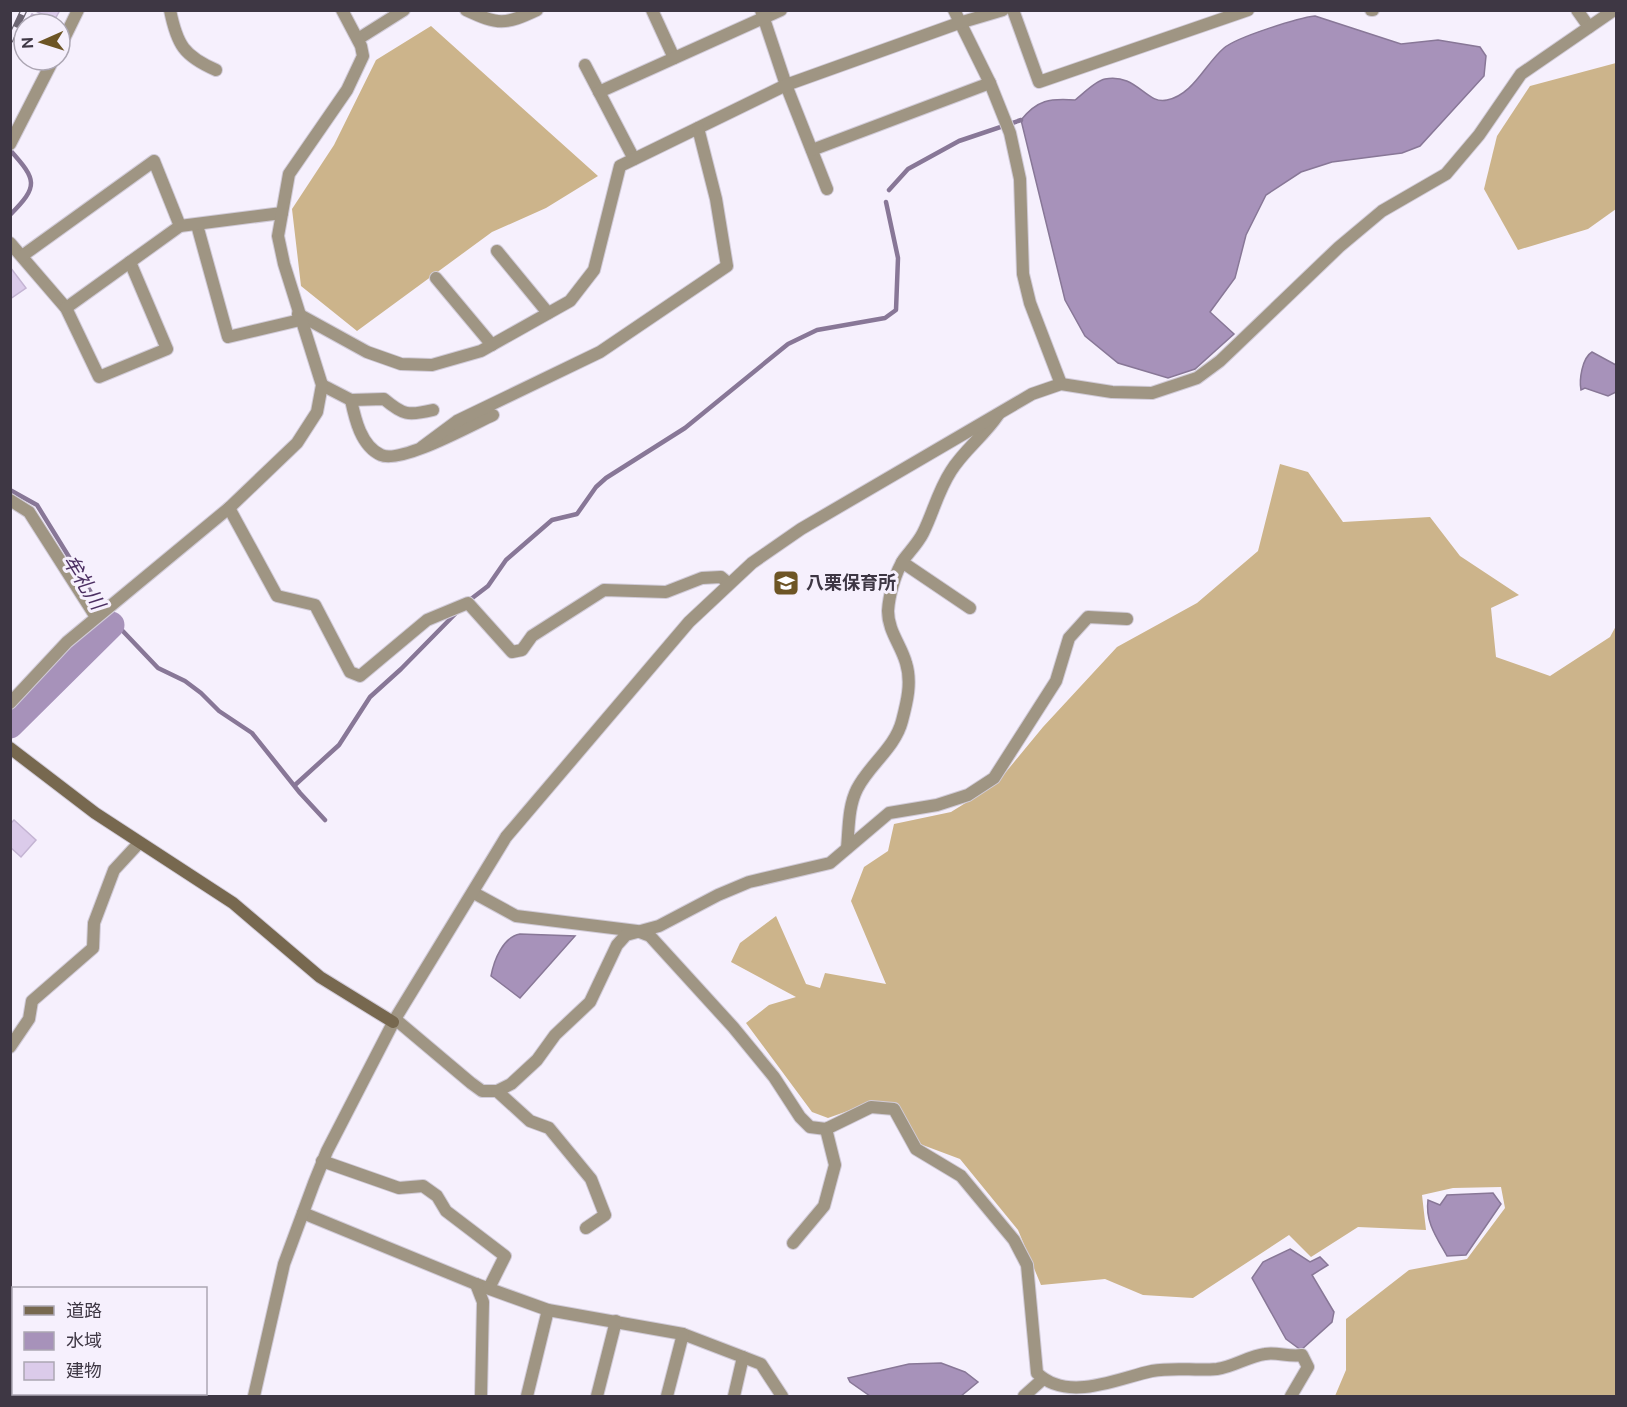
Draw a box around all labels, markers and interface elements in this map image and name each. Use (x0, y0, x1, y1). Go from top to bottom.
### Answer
north arrow (12, 12, 72, 72)
text: N (18, 36, 36, 49)
water label: 牟礼川 (59, 550, 111, 615)
school or university icon: 八栗保育所 (771, 568, 801, 598)
place label: 八栗保育所 (806, 572, 896, 592)
legend (12, 1287, 207, 1395)
text: 道路 (66, 1300, 102, 1320)
text: 水域 (66, 1330, 102, 1350)
text: 建物 (66, 1360, 102, 1380)

